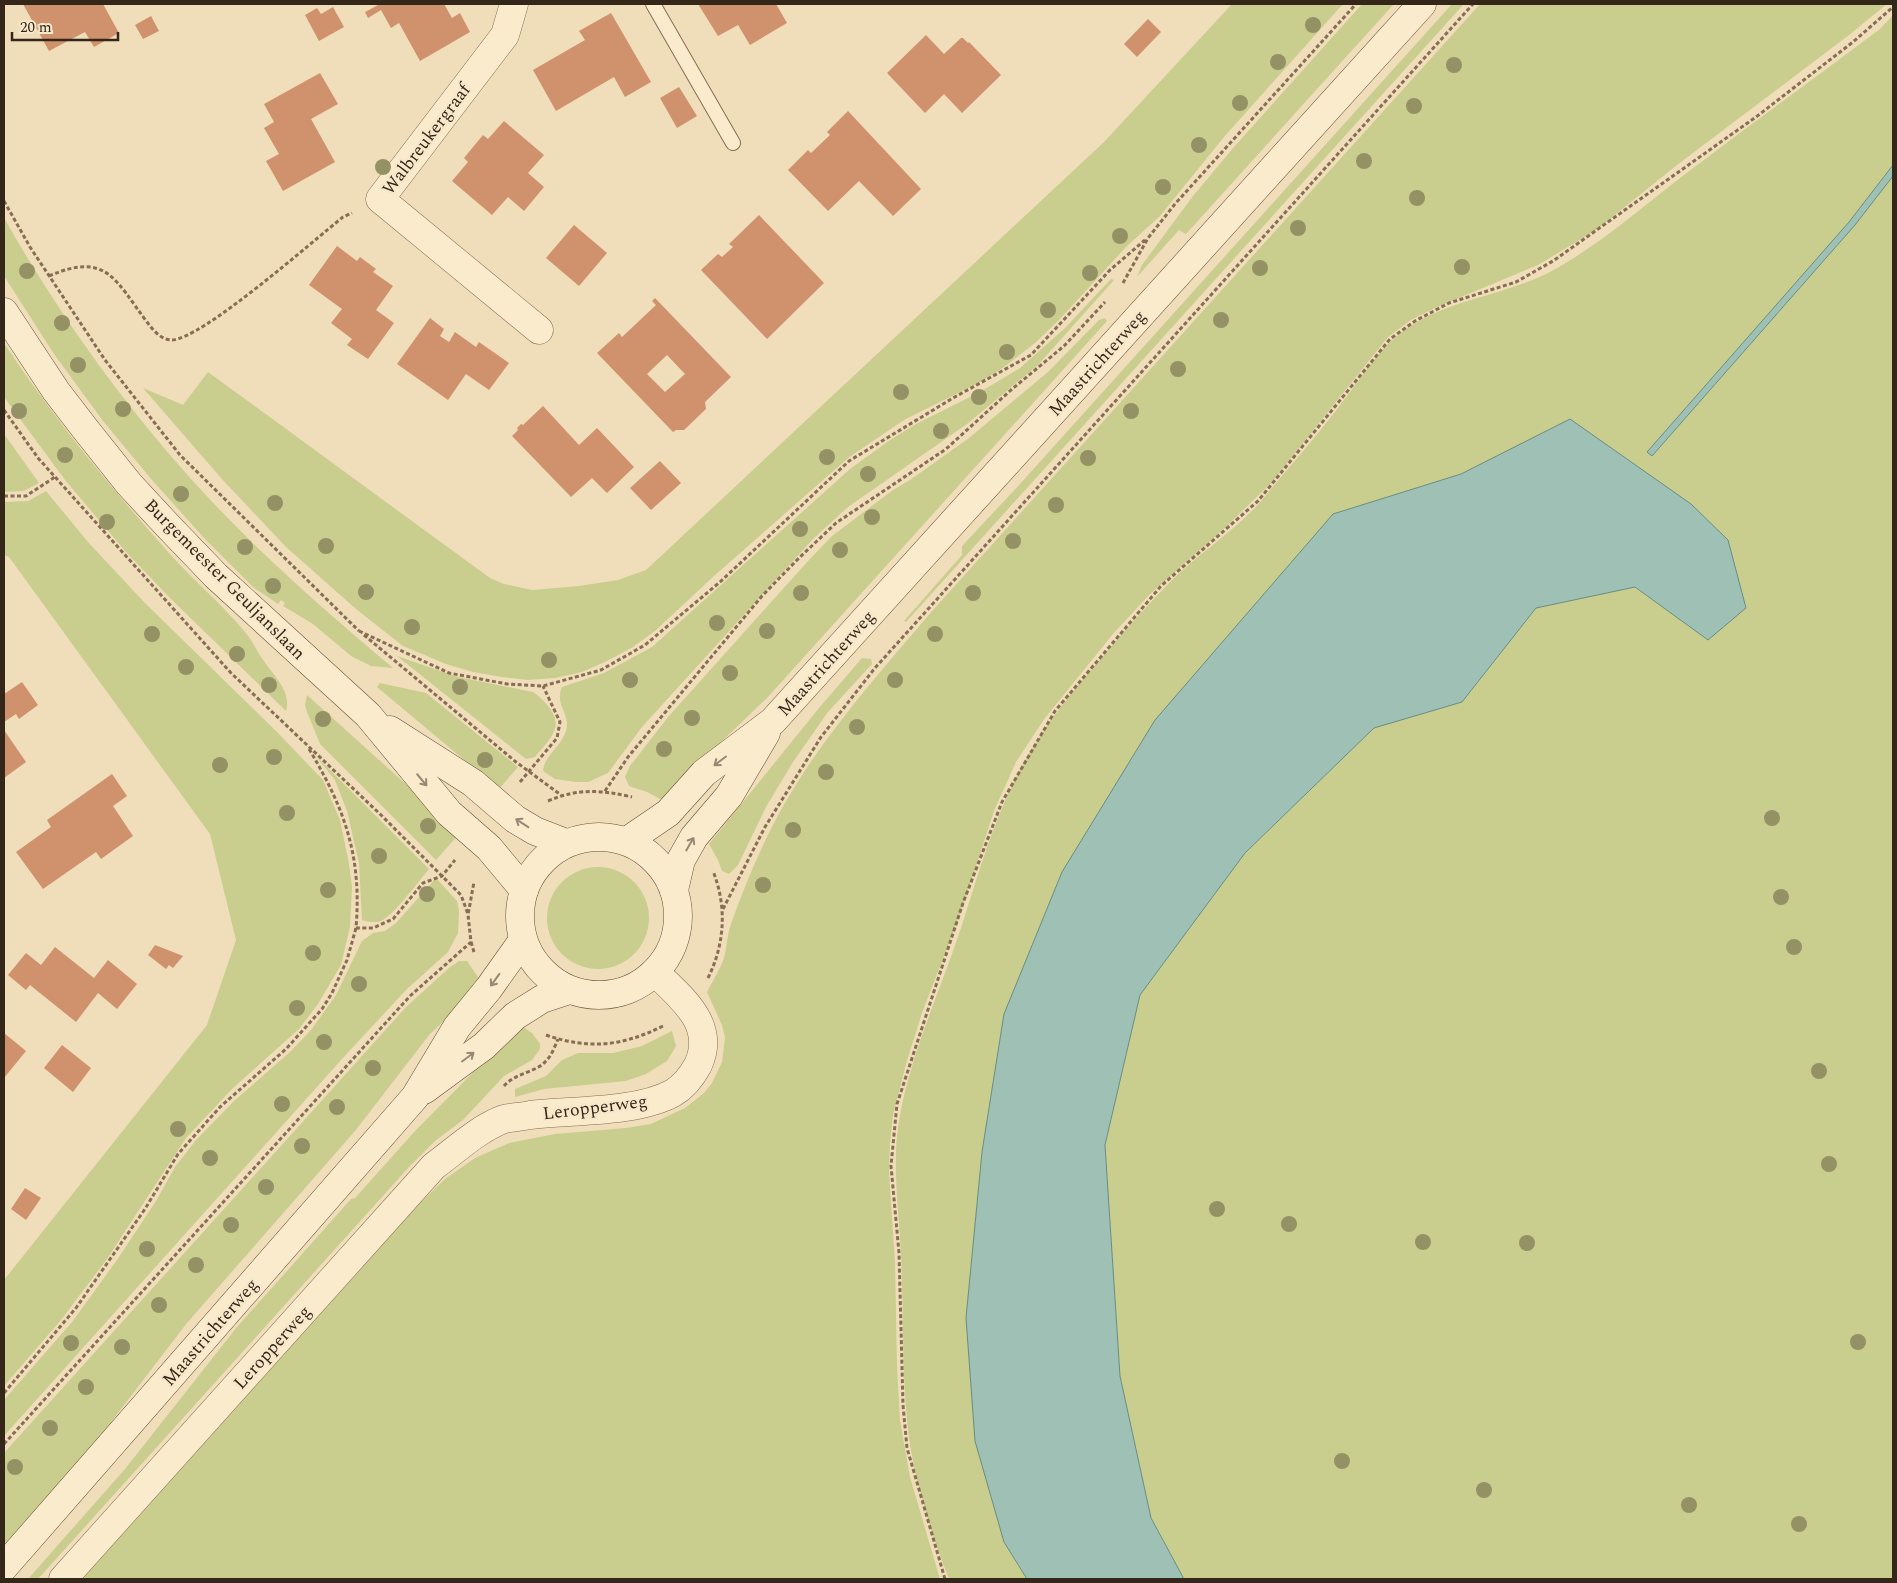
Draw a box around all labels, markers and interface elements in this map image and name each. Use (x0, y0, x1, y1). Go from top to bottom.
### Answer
scale bar (12, 10, 119, 42)
text: 20 m (20, 16, 52, 39)
street label: Walbreukergraaf (375, 76, 478, 201)
street label: Maastrichterweg (1042, 304, 1153, 423)
street label: Burgemeester Geuljanslaan (138, 492, 312, 666)
street label: Maastrichterweg (771, 604, 882, 723)
one-way arrow (713, 756, 727, 766)
one-way arrow (416, 773, 427, 786)
one-way arrow (515, 818, 529, 828)
one-way arrow (686, 838, 696, 852)
one-way arrow (490, 973, 500, 987)
one-way arrow (461, 1052, 474, 1063)
street label: Leropperweg (541, 1088, 649, 1127)
street label: Maastrichterweg (156, 1272, 265, 1392)
street label: Leropperweg (227, 1299, 318, 1396)

